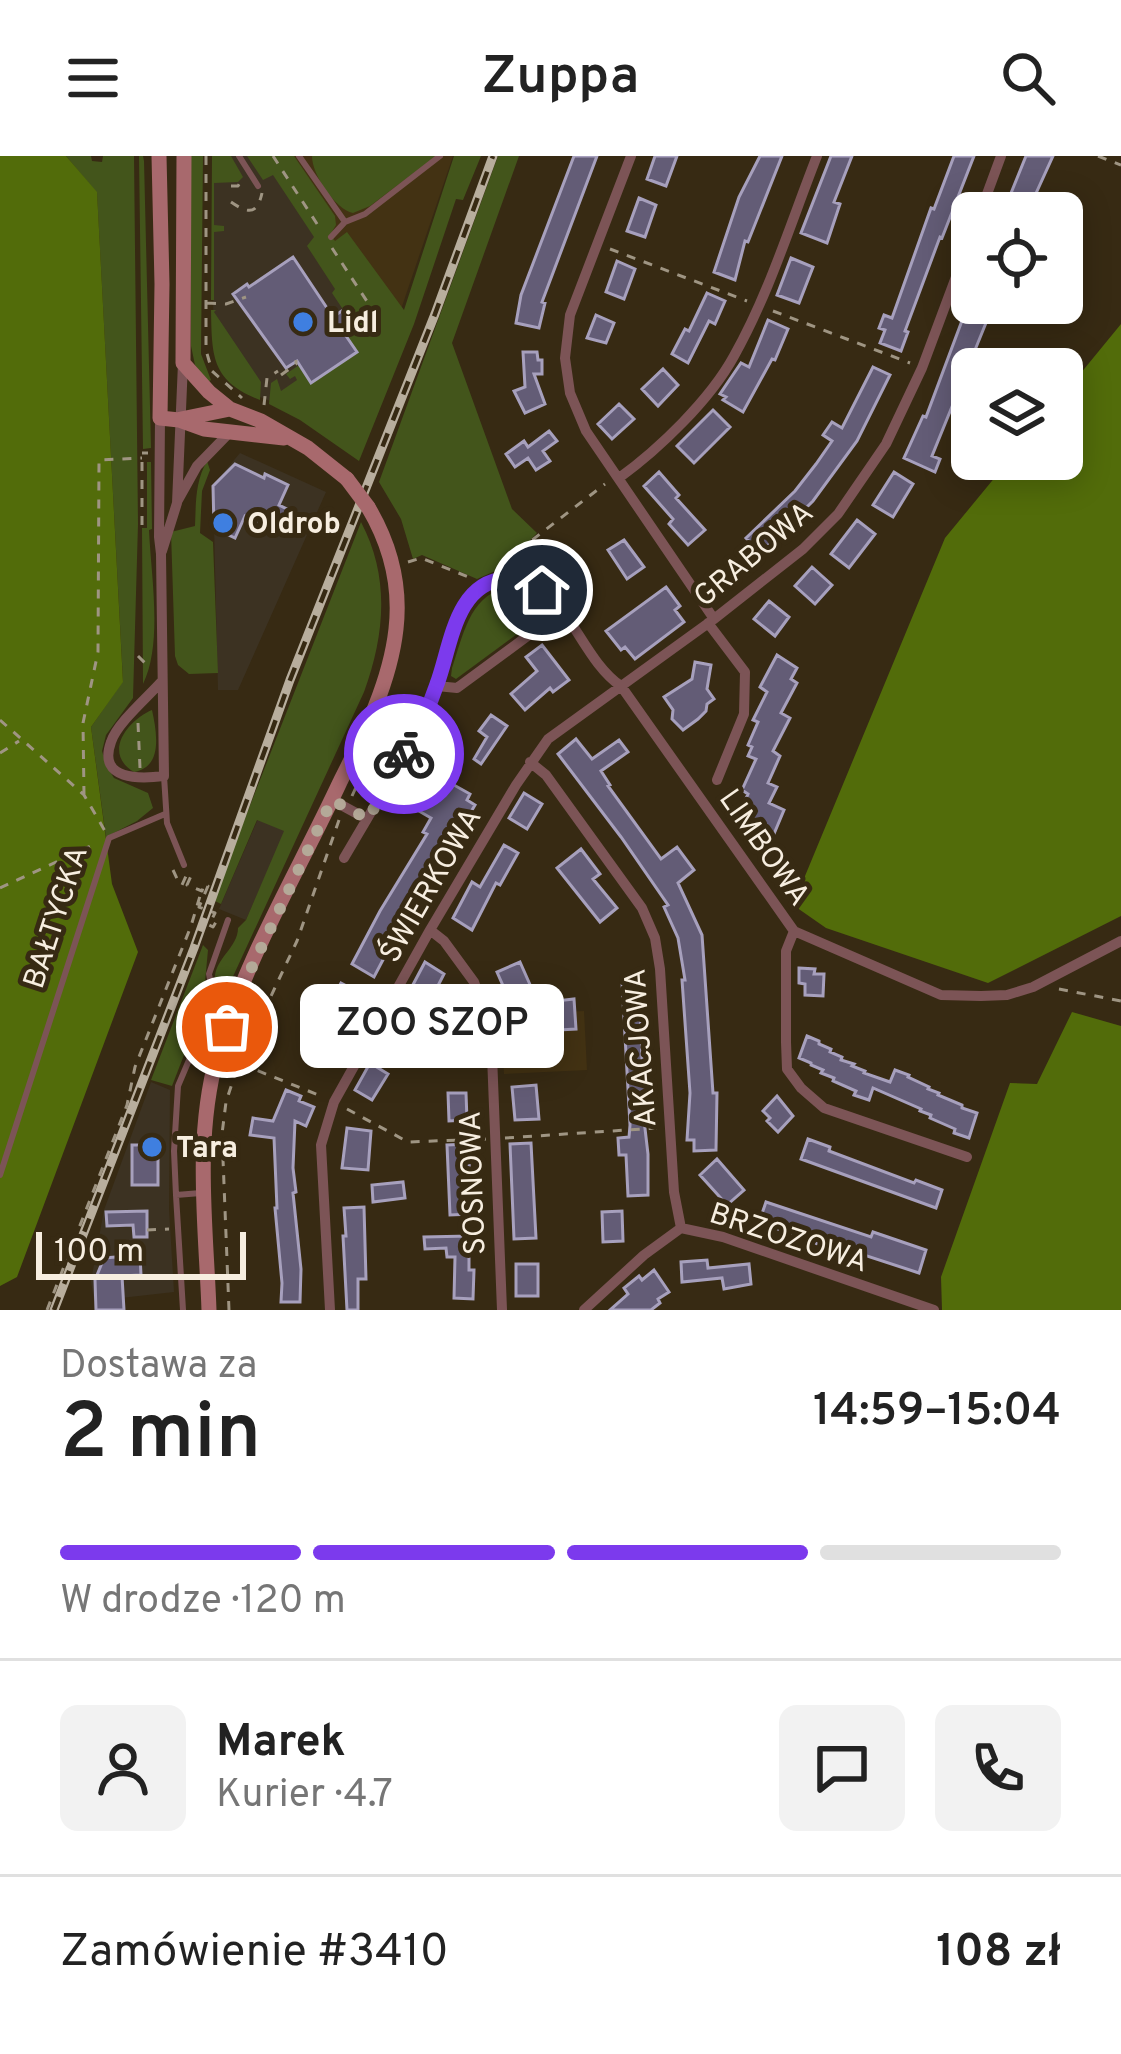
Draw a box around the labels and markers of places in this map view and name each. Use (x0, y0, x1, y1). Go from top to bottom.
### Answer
place label: Lidl (327, 306, 379, 343)
marker: Lidl (290, 309, 316, 335)
place label: Oldrob (247, 507, 341, 544)
marker: Oldrob (210, 510, 236, 536)
pin (491, 539, 593, 641)
pin (176, 976, 278, 1078)
callout: ZOO SZOP (299, 985, 563, 1069)
place label: Tara (176, 1131, 238, 1168)
marker: Tara (139, 1134, 165, 1160)

